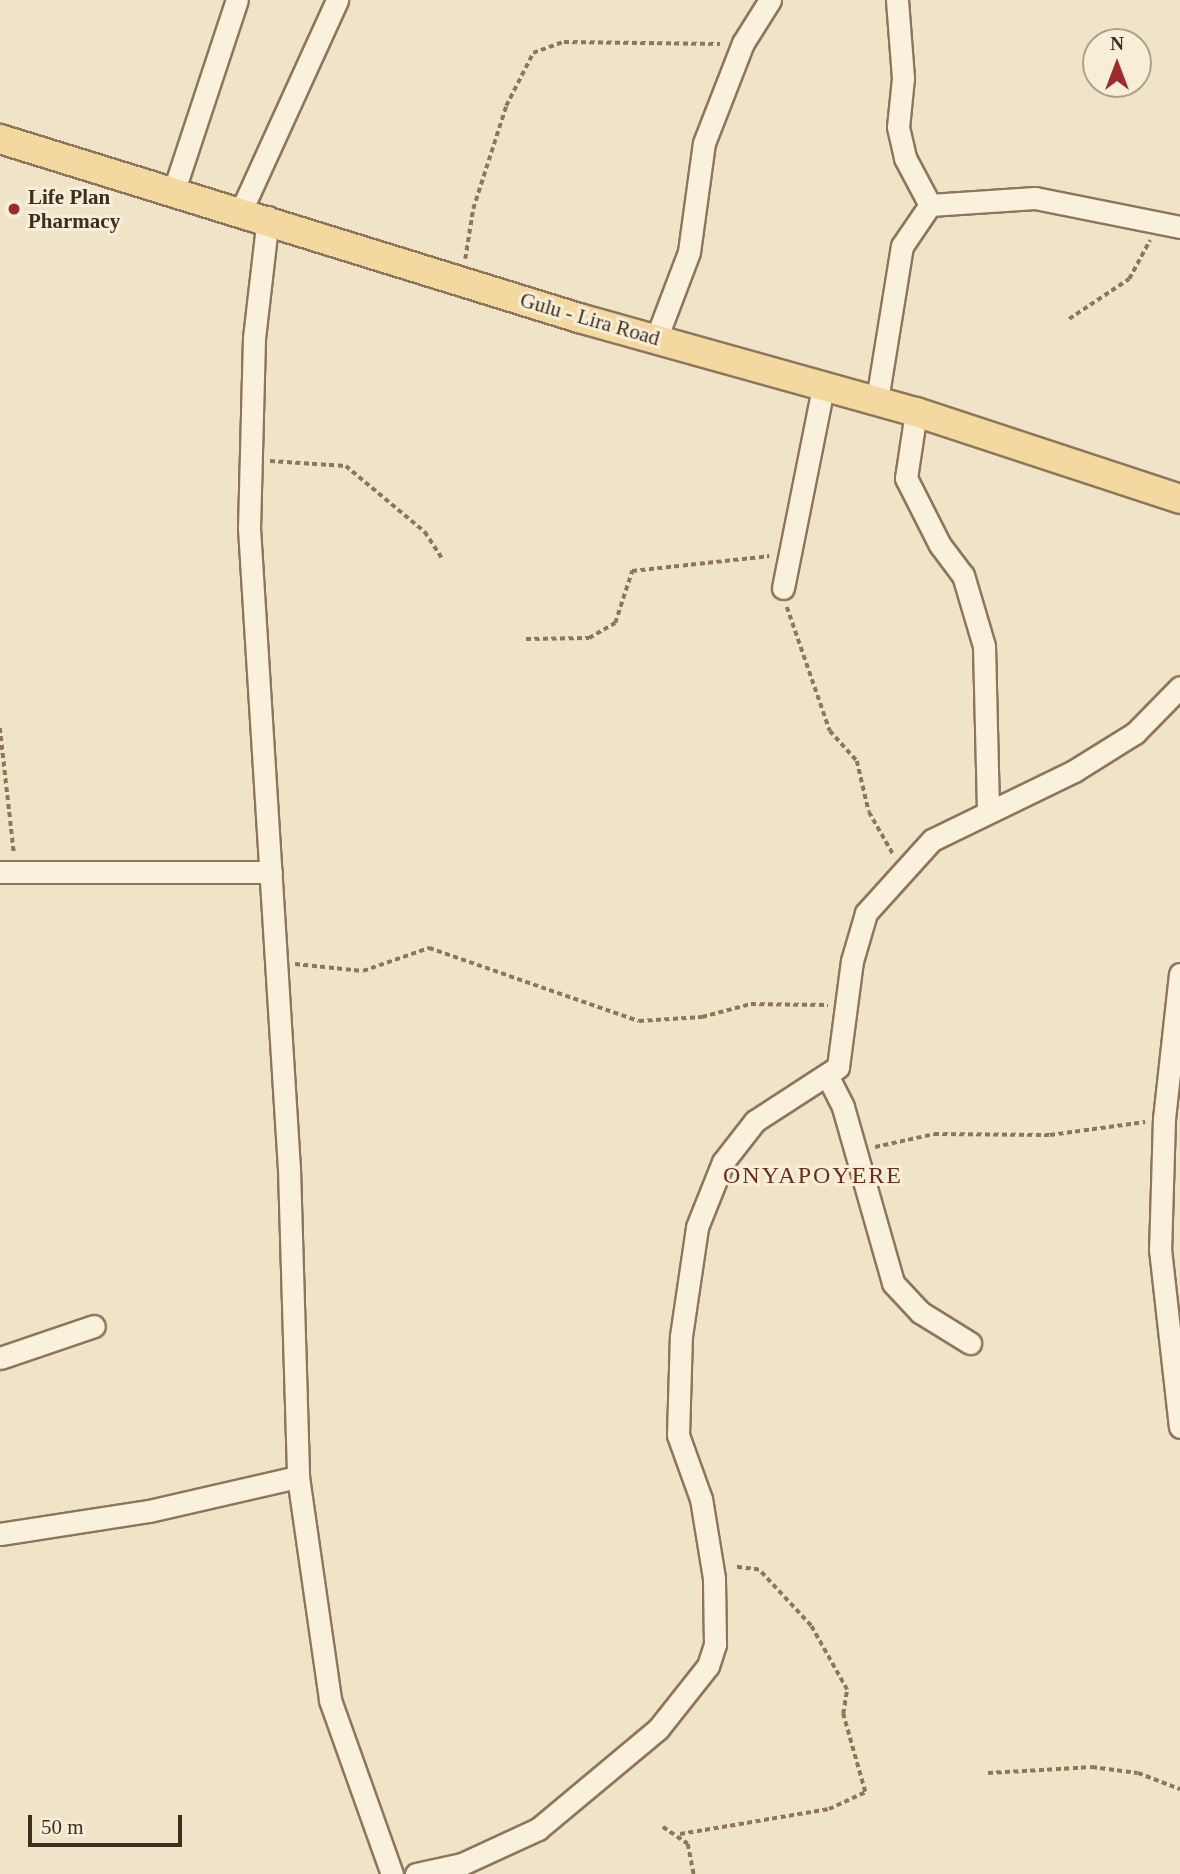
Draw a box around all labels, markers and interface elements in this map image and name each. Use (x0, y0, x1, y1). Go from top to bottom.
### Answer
north arrow (1082, 28, 1152, 98)
text: N (1110, 33, 1124, 54)
place label: Life Plan Pharmacy (28, 184, 120, 234)
marker: Life Plan Pharmacy (6, 201, 22, 217)
street label: Gulu - Lira Road (517, 287, 663, 351)
district label: ONYAPOYERE (724, 1162, 902, 1190)
scale bar (32, 1800, 186, 1844)
text: 50 m (41, 1815, 84, 1839)

